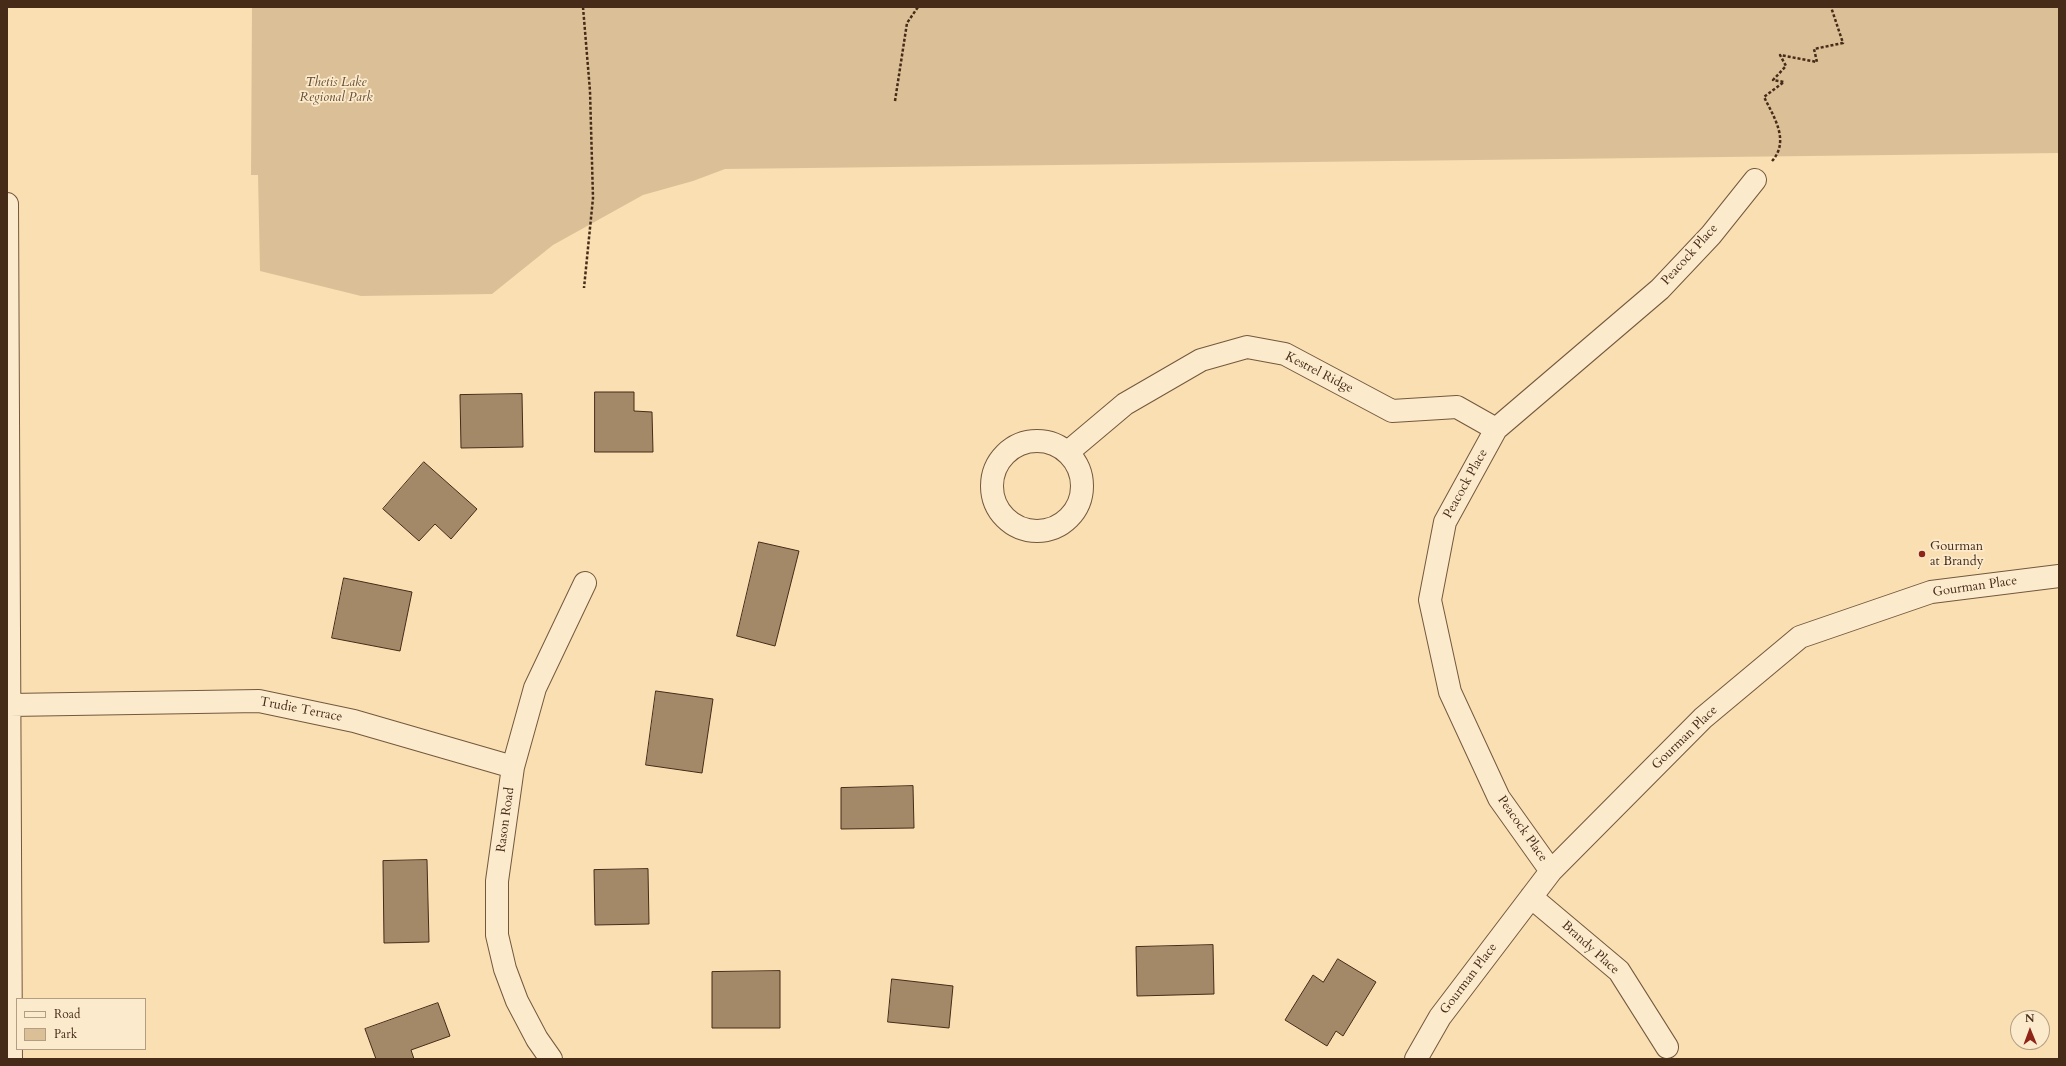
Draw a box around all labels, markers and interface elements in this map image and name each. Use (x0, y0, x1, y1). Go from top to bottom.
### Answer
park label: Thetis Lake Regional Park (299, 75, 373, 106)
street label: Peacock Place (1658, 221, 1722, 289)
street label: Kestrel Ridge (1282, 349, 1356, 397)
street label: Peacock Place (1441, 447, 1491, 521)
place label: Gourman at Brandy (1930, 539, 1984, 570)
marker: Gourman at Brandy (1917, 549, 1927, 559)
street label: Gourman Place (1932, 573, 2018, 601)
street label: Trudie Terrace (258, 694, 344, 726)
street label: Gourman Place (1649, 703, 1721, 773)
street label: Rason Road (494, 787, 518, 853)
street label: Peacock Place (1494, 793, 1550, 865)
street label: Brandy Place (1558, 918, 1622, 978)
street label: Gourman Place (1437, 940, 1501, 1018)
legend (16, 998, 146, 1050)
text: Road (54, 1006, 80, 1022)
north arrow (2010, 1010, 2050, 1050)
text: N (2025, 1011, 2035, 1026)
text: Park (54, 1026, 77, 1042)

